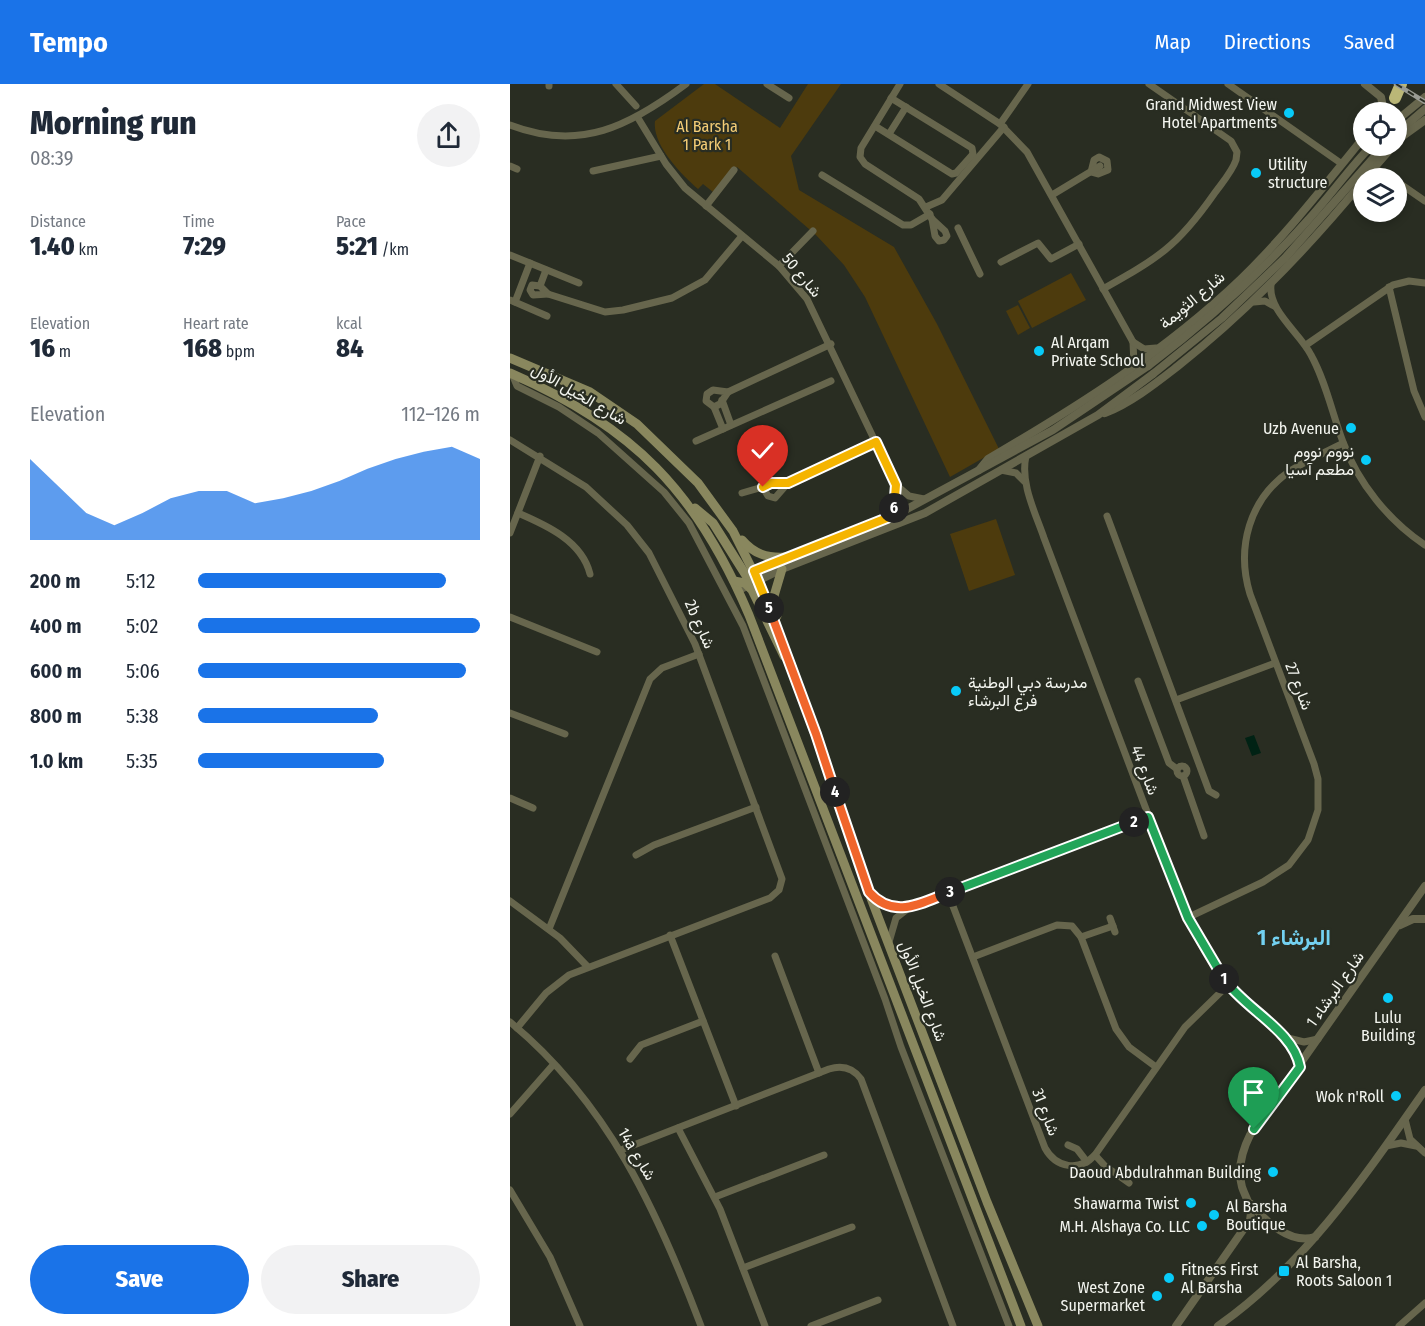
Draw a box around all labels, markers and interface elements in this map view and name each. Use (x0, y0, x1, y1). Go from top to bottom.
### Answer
text: Tempo (30, 26, 108, 59)
text: Map (1154, 29, 1191, 55)
text: Directions (1224, 29, 1311, 55)
text: Saved (1344, 29, 1395, 55)
place label: Grand Midwest View Hotel Apartments (1145, 95, 1278, 132)
map controls (1353, 102, 1407, 222)
button: locate (1353, 102, 1407, 156)
text: Morning run (30, 103, 197, 143)
button: share (417, 104, 480, 167)
marker: Grand Midwest View Hotel Apartments (1282, 106, 1296, 120)
park label: Al Barsha 1 Park 1 (676, 117, 738, 154)
text: 08:39 (30, 146, 73, 170)
place label: Utility structure (1268, 155, 1328, 192)
marker: Utility structure (1249, 166, 1263, 180)
button: layers (1353, 168, 1407, 222)
text: Distance (30, 212, 86, 231)
text: Time (183, 212, 215, 231)
text: Pace (336, 212, 366, 231)
text: 1.40 (30, 231, 75, 262)
text: 7:29 (183, 231, 226, 262)
text: 5:21 (336, 231, 378, 262)
text: km (75, 240, 98, 259)
text: /km (378, 240, 409, 259)
street label: شارع 50 (777, 249, 826, 302)
street label: شارع الثويمة (1155, 267, 1230, 334)
text: Elevation (30, 314, 90, 333)
text: Heart rate (183, 314, 249, 333)
text: kcal (336, 314, 362, 333)
text: 16 (30, 333, 55, 364)
text: 168 (183, 333, 222, 364)
text: 84 (336, 333, 364, 364)
place label: Al Arqam Private School (1051, 333, 1144, 370)
text: m (55, 342, 71, 361)
text: bpm (222, 342, 255, 361)
marker: Al Arqam Private School (1032, 344, 1046, 358)
street label: شارع الخيل الأول (527, 359, 630, 430)
text: Elevation (30, 402, 105, 426)
text: 112–126 m (401, 402, 480, 426)
place label: Uzb Avenue (1263, 419, 1339, 438)
marker: Uzb Avenue (1344, 421, 1358, 435)
pin (737, 425, 788, 487)
icon: check (746, 434, 779, 467)
place label: نووم نووم مطعم آسيا (1285, 442, 1354, 480)
marker: نووم نووم مطعم آسيا (1359, 453, 1373, 467)
pin: 6 (879, 493, 909, 523)
text: 6 (890, 498, 898, 517)
text: 200 m (30, 569, 81, 593)
text: 5:12 (126, 569, 155, 593)
pin: 5 (754, 593, 784, 623)
street label: 2b شارع (679, 597, 719, 652)
text: 5 (765, 598, 773, 617)
text: 400 m (30, 614, 82, 638)
text: 5:02 (126, 614, 158, 638)
text: 600 m (30, 659, 82, 683)
text: 5:06 (126, 659, 160, 683)
street label: شارع 27 (1279, 660, 1317, 713)
place label: مدرسة دبي الوطنية فرع البرشاء (968, 673, 1087, 712)
marker: مدرسة دبي الوطنية فرع البرشاء (949, 684, 963, 698)
text: 800 m (30, 704, 82, 728)
text: 5:38 (126, 704, 159, 728)
street label: شارع 44 (1125, 743, 1163, 798)
text: 1.0 km (30, 749, 83, 773)
text: 5:35 (126, 749, 158, 773)
pin: 4 (820, 777, 850, 807)
text: 4 (831, 782, 839, 801)
pin: 2 (1119, 807, 1149, 837)
text: 2 (1130, 812, 1138, 831)
pin: 3 (935, 877, 965, 907)
text: 3 (946, 882, 954, 901)
district label: البرشاء 1 (1257, 924, 1331, 951)
street label: شارع الخيل الأول (893, 938, 951, 1045)
street label: شارع البرشاء 1 (1302, 947, 1370, 1032)
pin: 1 (1209, 964, 1239, 994)
text: 1 (1221, 969, 1227, 988)
marker: Lulu Building (1381, 991, 1395, 1005)
place label: Lulu Building (1361, 1008, 1415, 1045)
pin (1228, 1067, 1279, 1129)
icon: arrive (1237, 1076, 1270, 1109)
street label: شارع 31 (1026, 1086, 1064, 1139)
place label: Wok n'Roll (1316, 1087, 1384, 1106)
marker: Wok n'Roll (1389, 1089, 1403, 1103)
street label: 14a شارع (612, 1124, 660, 1185)
place label: Daoud Abdulrahman Building (1069, 1163, 1261, 1182)
marker: Daoud Abdulrahman Building (1266, 1165, 1280, 1179)
place label: Shawarma Twist (1074, 1194, 1180, 1213)
marker: Shawarma Twist (1184, 1196, 1198, 1210)
place label: Al Barsha Boutique (1226, 1197, 1288, 1234)
marker: Al Barsha Boutique (1207, 1208, 1221, 1222)
place label: M.H. Alshaya Co. LLC (1060, 1217, 1190, 1236)
marker: M.H. Alshaya Co. LLC (1195, 1219, 1209, 1233)
button: Save (30, 1245, 249, 1314)
button: Share (261, 1245, 480, 1314)
place label: Al Barsha, Roots Saloon 1 (1296, 1253, 1392, 1290)
place label: Fitness First Al Barsha (1181, 1260, 1259, 1297)
marker: Al Barsha, Roots Saloon 1 (1277, 1264, 1291, 1278)
marker: Fitness First Al Barsha (1162, 1271, 1176, 1285)
place label: West Zone Supermarket (1061, 1278, 1146, 1315)
marker: West Zone Supermarket (1150, 1289, 1164, 1303)

